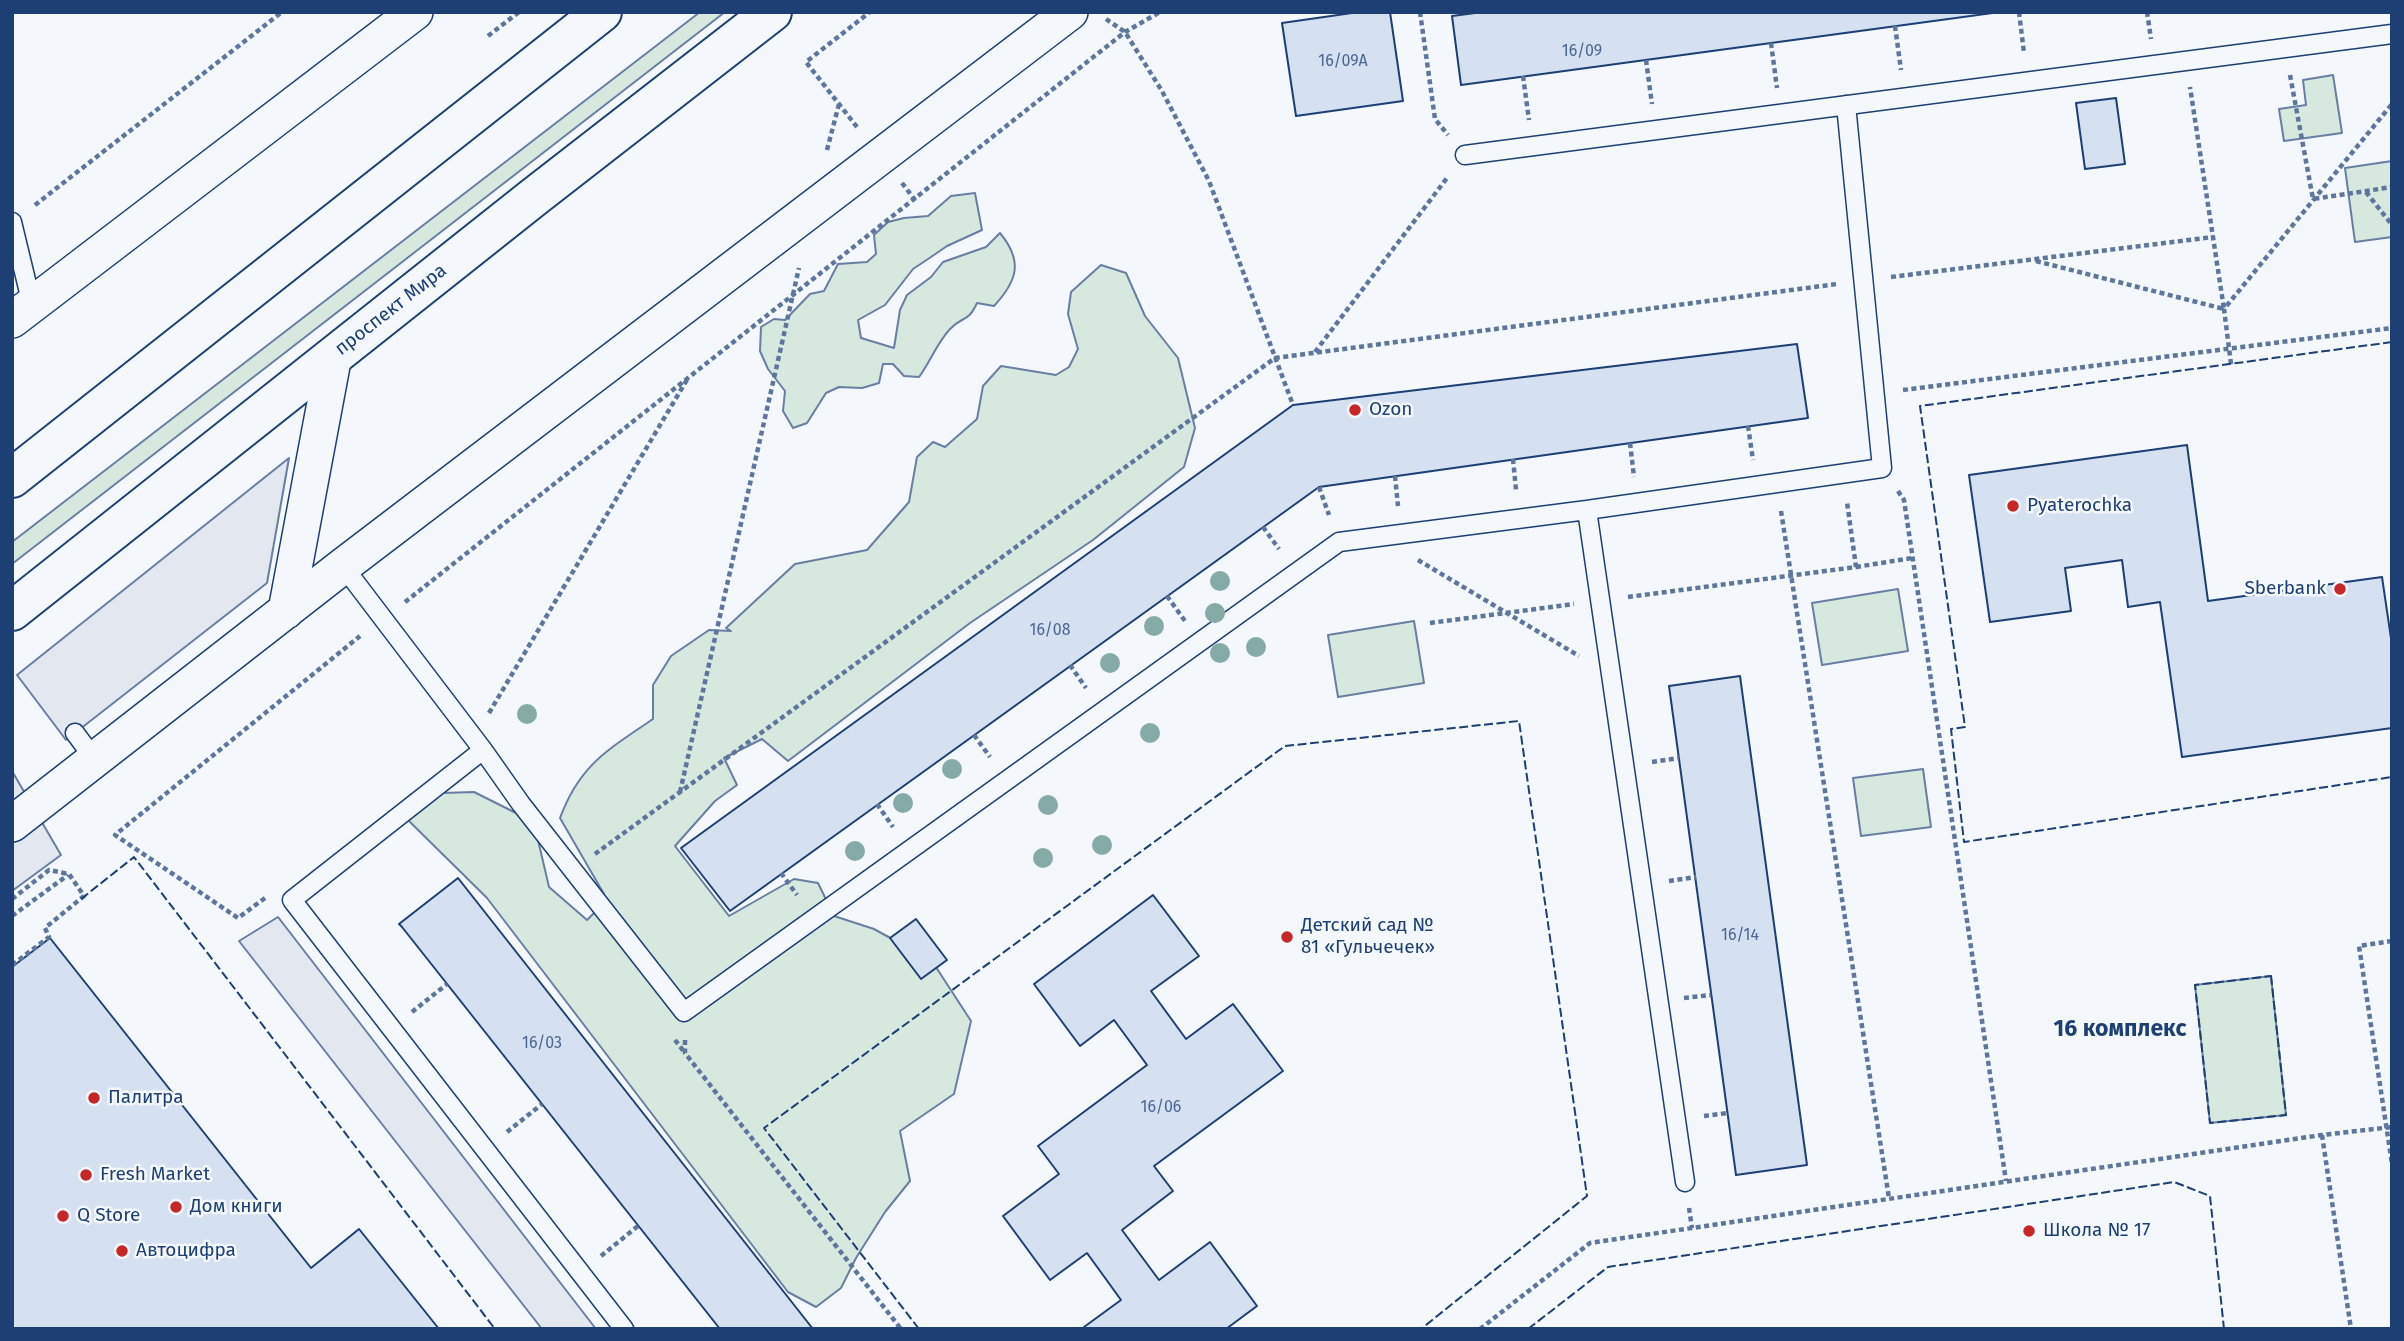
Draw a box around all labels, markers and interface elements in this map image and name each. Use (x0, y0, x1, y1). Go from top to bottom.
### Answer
house number: 16/09 (1562, 42, 1602, 62)
house number: 16/09А (1318, 52, 1368, 72)
street label: проспект Мира (331, 259, 451, 361)
place label: Ozon (1369, 399, 1412, 421)
marker: Ozon (1347, 402, 1363, 418)
place label: Pyaterochka (2027, 495, 2132, 517)
marker: Pyaterochka (2005, 498, 2021, 514)
place label: Sberbank (2244, 578, 2326, 600)
marker: Sberbank (2332, 581, 2348, 597)
house number: 16/08 (1029, 621, 1071, 641)
place label: Детский сад № 81 «Гульчечек» (1301, 915, 1435, 959)
house number: 16/14 (1721, 926, 1759, 946)
marker: Детский сад № 81 «Гульчечек» (1279, 929, 1295, 945)
district label: 16 комплекс (2054, 1016, 2186, 1044)
house number: 16/03 (522, 1034, 562, 1054)
place label: Палитра (108, 1087, 184, 1109)
marker: Палитра (86, 1090, 102, 1106)
house number: 16/06 (1141, 1098, 1181, 1118)
place label: Fresh Market (100, 1164, 210, 1186)
marker: Fresh Market (78, 1167, 94, 1183)
place label: Дом книги (190, 1196, 283, 1218)
marker: Дом книги (168, 1199, 184, 1215)
place label: Q Store (77, 1205, 140, 1227)
marker: Q Store (55, 1208, 71, 1224)
place label: Школа № 17 (2043, 1220, 2151, 1242)
marker: Школа № 17 (2021, 1223, 2037, 1239)
place label: Автоцифра (136, 1240, 236, 1262)
marker: Автоцифра (114, 1243, 130, 1259)

